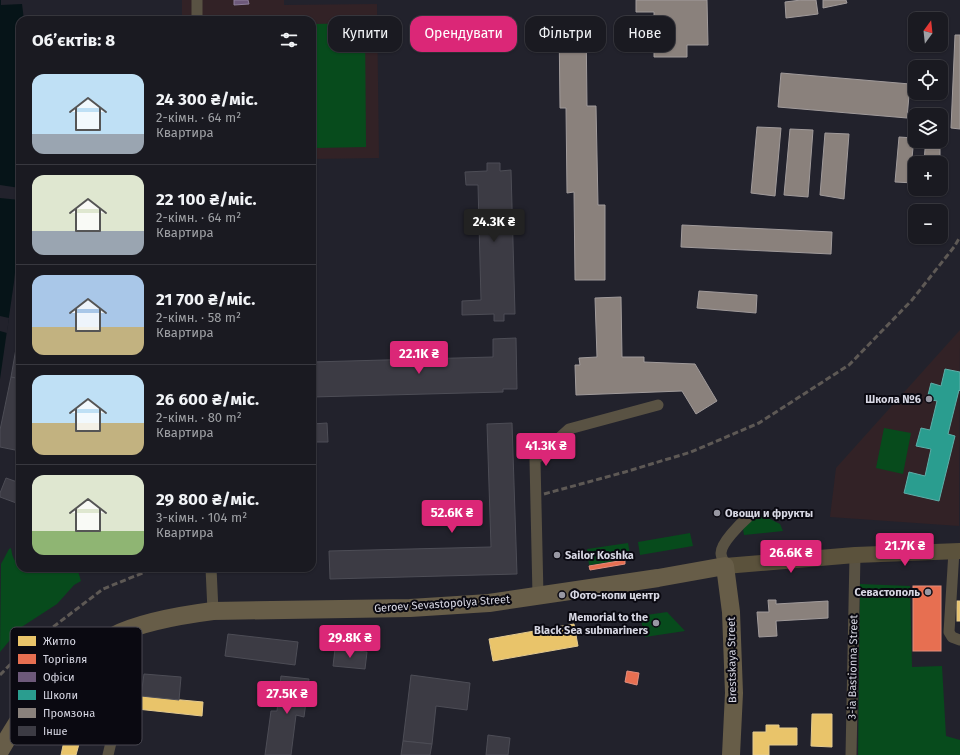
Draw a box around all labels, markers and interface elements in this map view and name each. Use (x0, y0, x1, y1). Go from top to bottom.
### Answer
north arrow (908, 12, 948, 52)
map controls (908, 12, 948, 244)
chip: Купити (328, 16, 402, 52)
chip: Орендувати (410, 16, 517, 52)
chip: Фільтри (525, 16, 606, 52)
chip: Нове (614, 16, 675, 52)
icon: filters (278, 29, 300, 51)
text: Об’єктів: 8 (32, 30, 115, 51)
button: locate (908, 60, 948, 100)
text: 24 300 ₴/міс. (156, 89, 258, 110)
icon: home (64, 90, 112, 138)
button: layers (908, 108, 948, 148)
text: 2-кімн. · 64 m² (156, 110, 241, 125)
text: Квартира (156, 125, 214, 140)
button: + (908, 156, 948, 196)
text: 22 100 ₴/міс. (156, 189, 257, 210)
icon: home (64, 191, 112, 239)
button: − (908, 204, 948, 244)
pin: 24.3K ₴ (457, 209, 531, 243)
text: 2-кімн. · 64 m² (156, 210, 241, 225)
text: 24.3K ₴ (473, 214, 515, 229)
text: Квартира (156, 225, 214, 240)
text: 21 700 ₴/міс. (156, 289, 255, 310)
icon: home (64, 291, 112, 339)
text: 2-кімн. · 58 m² (156, 310, 241, 325)
text: Квартира (156, 325, 214, 340)
pin: 22.1K ₴ (382, 341, 456, 375)
text: 22.1K ₴ (399, 346, 439, 361)
text: 26 600 ₴/міс. (156, 389, 259, 410)
icon: home (64, 391, 112, 439)
place label: Школа №6 (865, 393, 921, 406)
marker: Школа №6 (924, 394, 934, 404)
text: 2-кімн. · 80 m² (156, 410, 242, 425)
text: Квартира (156, 425, 214, 440)
pin: 41.3K ₴ (509, 433, 583, 467)
text: 41.3K ₴ (525, 438, 567, 453)
text: 29 800 ₴/міс. (156, 489, 259, 510)
icon: home (64, 491, 112, 539)
pin: 52.6K ₴ (415, 500, 489, 534)
text: 52.6K ₴ (431, 505, 473, 520)
place label: Овощи и фрукты (725, 507, 813, 520)
marker: Овощи и фрукты (712, 508, 722, 518)
text: 3-кімн. · 104 m² (156, 510, 247, 525)
text: Квартира (156, 525, 214, 540)
pin: 21.7K ₴ (868, 533, 942, 567)
text: 21.7K ₴ (885, 538, 925, 553)
pin: 26.6K ₴ (754, 540, 828, 574)
text: 26.6K ₴ (769, 545, 813, 560)
place label: Sailor Koshka (565, 549, 634, 562)
marker: Sailor Koshka (552, 550, 562, 560)
place label: Севастополь (854, 586, 920, 599)
marker: Севастополь (923, 587, 933, 597)
place label: Фото-копи центр (570, 589, 660, 602)
marker: Фото-копи центр (557, 590, 567, 600)
street label: Geroev Sevastopolya Street (374, 593, 510, 615)
place label: Memorial to the Black Sea submariners (534, 611, 649, 637)
street label: 3-ia Bastionna Street (846, 614, 860, 719)
street label: Brestskaya Street (725, 617, 739, 703)
marker: Memorial to the Black Sea submariners (651, 618, 661, 628)
pin: 29.8K ₴ (313, 625, 387, 659)
legend (10, 627, 142, 745)
text: 29.8K ₴ (328, 630, 372, 645)
text: Житло (43, 635, 76, 648)
text: Торгівля (43, 653, 87, 666)
text: Офіси (43, 671, 75, 684)
pin: 27.5K ₴ (250, 681, 324, 715)
text: 27.5K ₴ (266, 686, 308, 701)
text: Школи (43, 689, 78, 702)
text: Промзона (43, 707, 95, 720)
text: Інше (43, 725, 68, 738)

